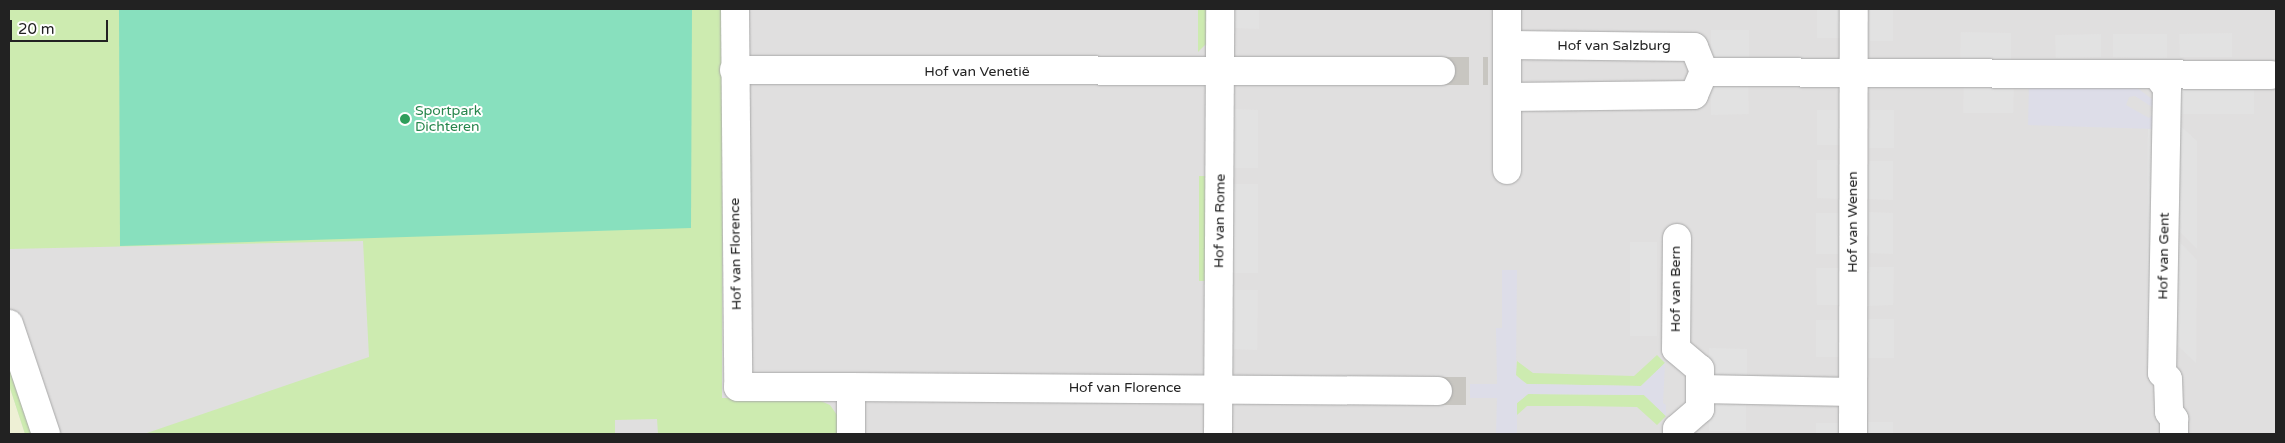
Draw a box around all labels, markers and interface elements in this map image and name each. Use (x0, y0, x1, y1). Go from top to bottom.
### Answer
scale bar (12, 10, 110, 42)
text: 20 m (18, 20, 55, 38)
street label: Hof van Salzburg (1557, 38, 1671, 54)
street label: Hof van Venetië (924, 64, 1030, 80)
place label: Sportpark Dichteren (415, 103, 481, 136)
marker: Sportpark Dichteren (399, 113, 411, 125)
street label: Hof van Wenen (1845, 171, 1861, 273)
street label: Hof van Rome (1211, 174, 1229, 268)
street label: Hof van Florence (727, 198, 745, 310)
street label: Hof van Gent (2155, 212, 2173, 300)
street label: Hof van Bern (1668, 246, 1684, 332)
street label: Hof van Florence (1069, 380, 1181, 396)

